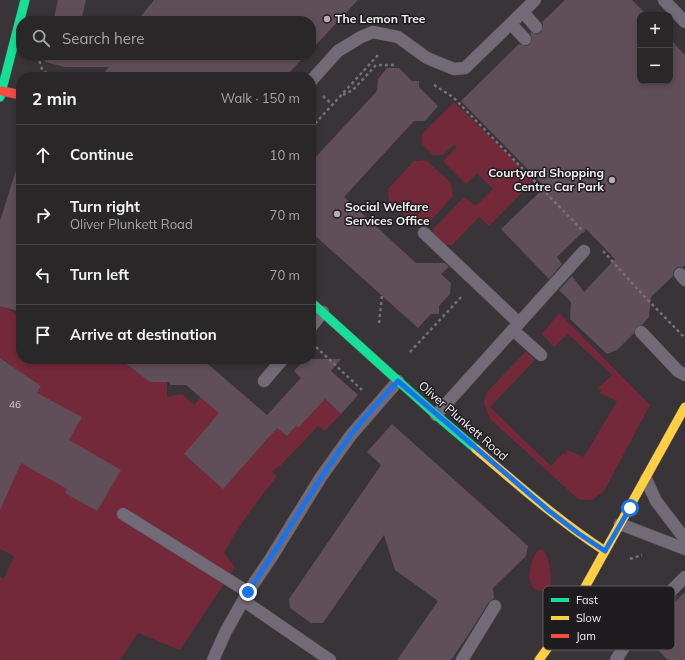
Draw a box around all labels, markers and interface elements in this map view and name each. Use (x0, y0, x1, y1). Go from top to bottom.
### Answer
place label: The Lemon Tree (335, 11, 426, 26)
map controls (637, 12, 673, 84)
button: + (637, 12, 673, 48)
marker: The Lemon Tree (322, 14, 332, 24)
search box (16, 16, 316, 60)
icon: search (30, 27, 52, 49)
text: Search here (62, 29, 144, 48)
button: − (637, 48, 673, 84)
text: 2 min (32, 88, 77, 109)
text: Walk · 150 m (221, 90, 300, 106)
icon: ahead (32, 144, 54, 166)
text: Continue (70, 145, 133, 164)
text: 10 m (270, 147, 300, 163)
place label: Courtyard Shopping Centre Car Park (488, 165, 604, 194)
marker: Courtyard Shopping Centre Car Park (607, 175, 617, 185)
text: Turn right (70, 197, 140, 216)
place label: Social Welfare Services Office (345, 199, 430, 228)
icon: right (32, 204, 54, 226)
text: 70 m (270, 207, 300, 223)
marker: Social Welfare Services Office (332, 209, 342, 219)
text: Oliver Plunkett Road (70, 216, 193, 232)
icon: left (32, 264, 54, 286)
text: Turn left (70, 265, 129, 284)
text: 70 m (270, 267, 300, 283)
icon: arrive (32, 324, 54, 346)
text: Arrive at destination (70, 325, 217, 344)
street label: Oliver Plunkett Road (416, 378, 511, 463)
house number: 46 (9, 398, 21, 411)
route start (621, 499, 639, 517)
route end (239, 583, 257, 601)
legend (543, 586, 675, 650)
text: Fast (576, 593, 598, 607)
text: Slow (576, 611, 602, 625)
text: Jam (576, 629, 596, 643)

